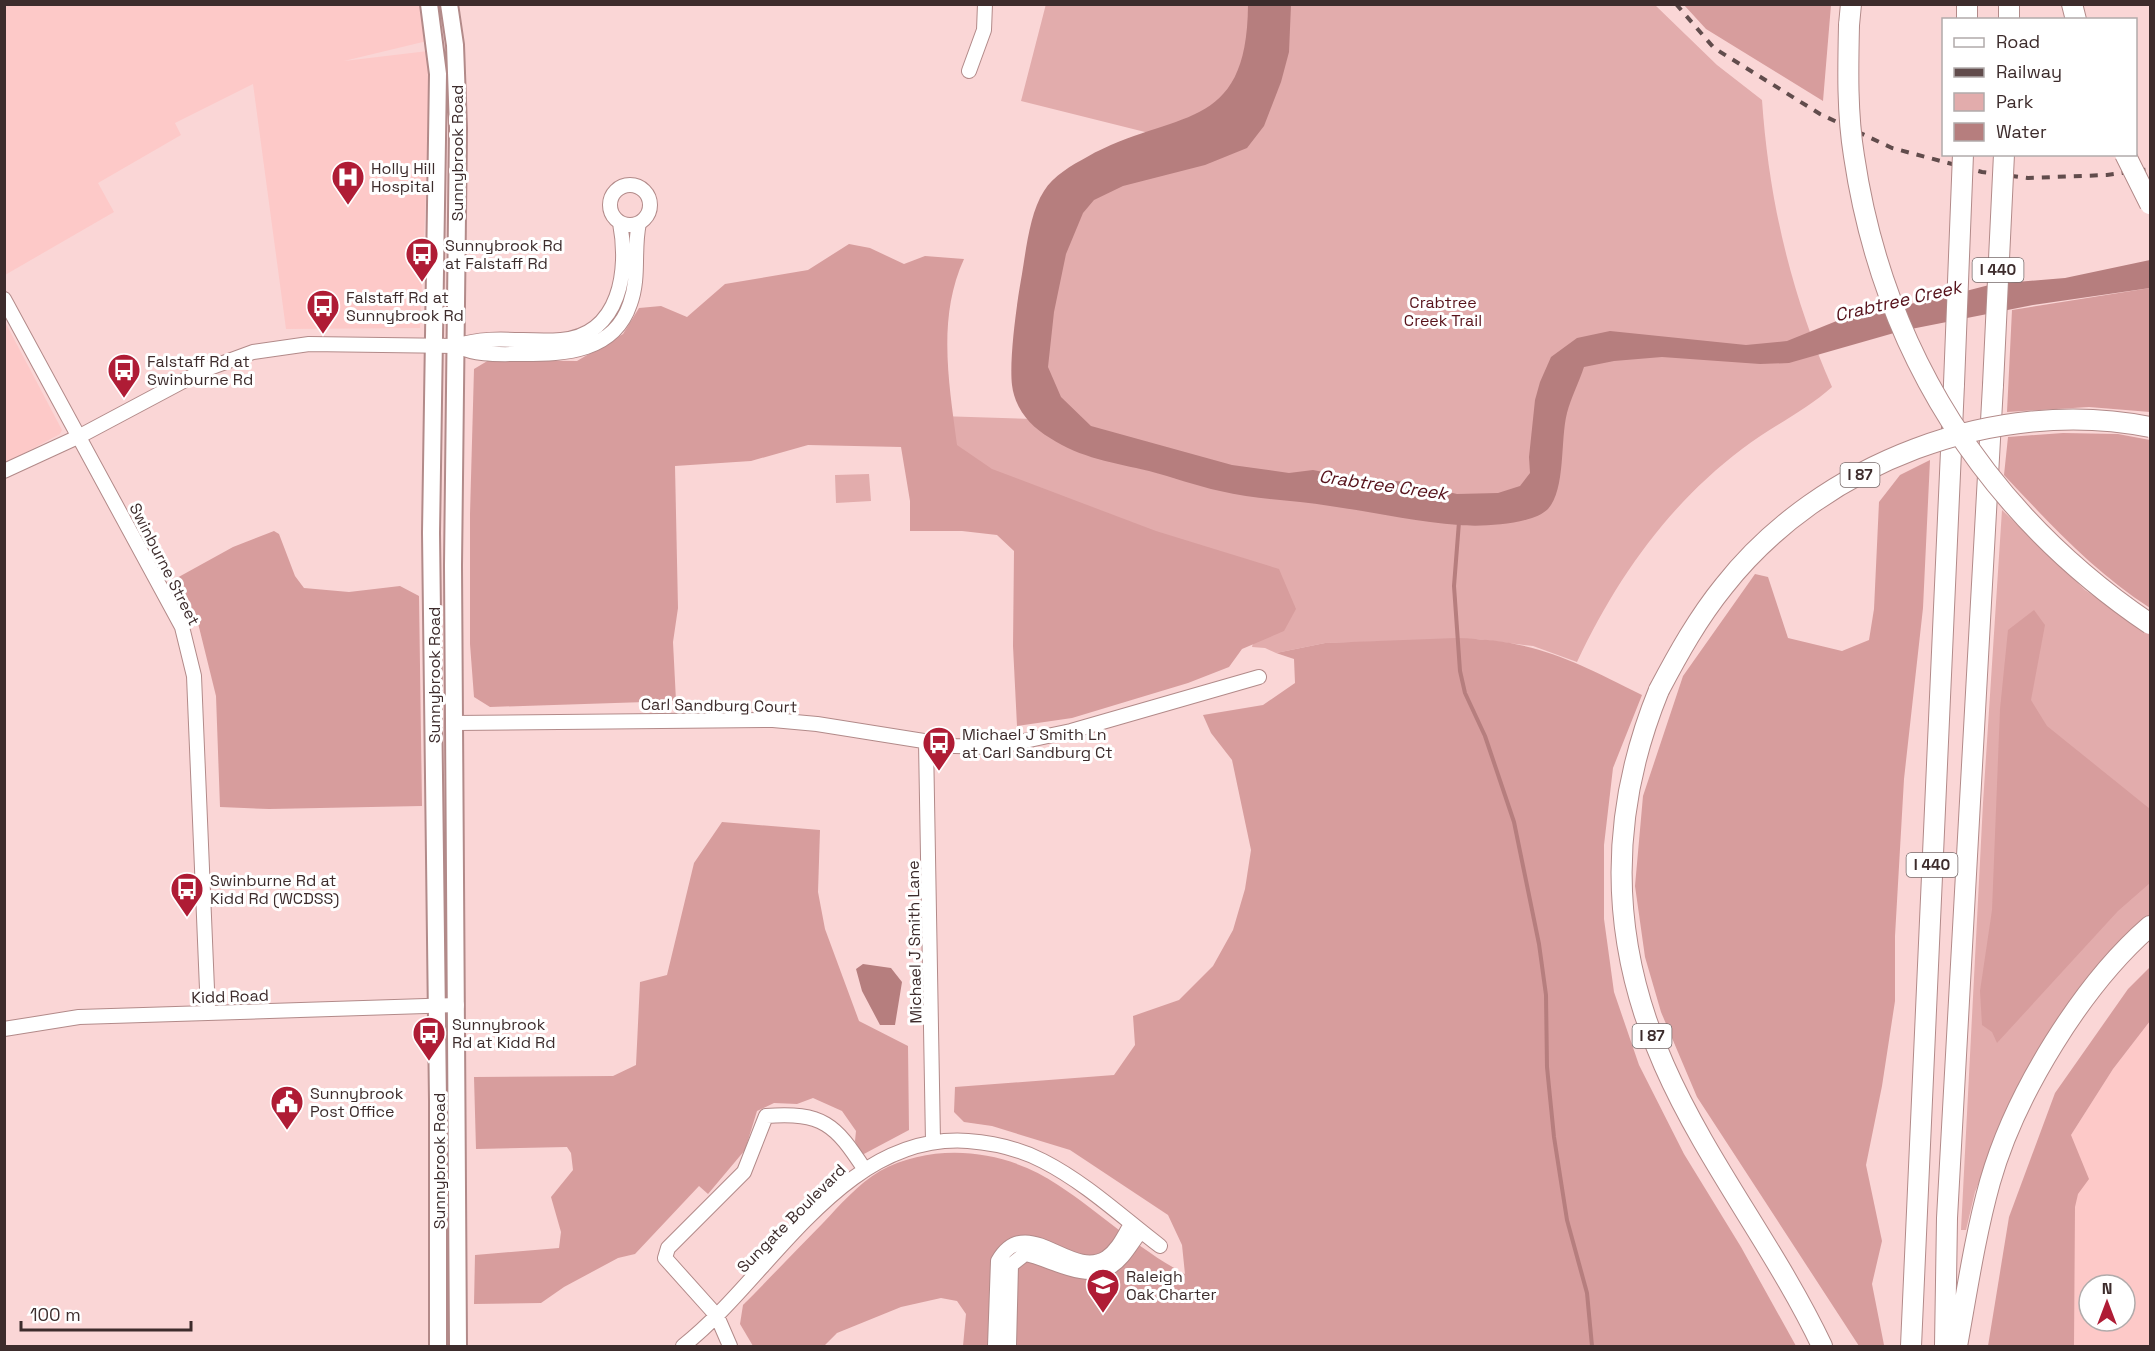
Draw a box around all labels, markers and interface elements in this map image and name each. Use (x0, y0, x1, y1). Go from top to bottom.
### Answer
legend (1942, 18, 2137, 156)
text: Road (1996, 30, 2040, 53)
text: Railway (1996, 60, 2062, 83)
street label: Sunnybrook Road (447, 85, 468, 221)
text: Park (1996, 90, 2034, 113)
text: Water (1996, 120, 2047, 143)
place label: Holly Hill Hospital (371, 158, 435, 197)
hospital icon: Holly Hill Hospital (330, 159, 366, 206)
place label: Sunnybrook Rd at Falstaff Rd (445, 235, 563, 274)
bus stop icon: Sunnybrook Rd at Falstaff Rd (404, 236, 440, 283)
road number: I 440 (1972, 258, 2024, 282)
water label: Crabtree Creek (1832, 274, 1966, 326)
place label: Falstaff Rd at Sunnybrook Rd (346, 287, 464, 326)
bus stop icon: Falstaff Rd at Sunnybrook Rd (305, 288, 341, 335)
park label: Crabtree Creek Trail (1404, 292, 1482, 331)
place label: Falstaff Rd at Swinburne Rd (147, 351, 253, 390)
bus stop icon: Falstaff Rd at Swinburne Rd (106, 352, 142, 399)
road number: I 87 (1840, 463, 1880, 487)
water label: Crabtree Creek (1317, 464, 1451, 505)
street label: Swinburne Street (125, 499, 205, 629)
street label: Sunnybrook Road (424, 607, 445, 743)
street label: Carl Sandburg Court (641, 694, 797, 717)
place label: Michael J Smith Ln at Carl Sandburg Ct (962, 724, 1113, 763)
bus stop icon: Michael J Smith Ln at Carl Sandburg Ct (921, 725, 957, 772)
road number: I 440 (1906, 853, 1958, 877)
street label: Michael J Smith Lane (903, 860, 926, 1024)
place label: Swinburne Rd at Kidd Rd (WCDSS) (210, 870, 339, 909)
bus stop icon: Swinburne Rd at Kidd Rd (WCDSS) (169, 871, 205, 918)
street label: Kidd Road (191, 985, 269, 1008)
place label: Sunnybrook Rd at Kidd Rd (452, 1014, 555, 1053)
bus stop icon: Sunnybrook Rd at Kidd Rd (411, 1015, 447, 1062)
road number: I 87 (1632, 1024, 1672, 1048)
place label: Sunnybrook Post Office (310, 1083, 404, 1122)
public building icon: Sunnybrook Post Office (269, 1084, 305, 1131)
street label: Sunnybrook Road (429, 1093, 450, 1229)
street label: Sungate Boulevard (732, 1159, 850, 1277)
place label: Raleigh Oak Charter (1126, 1266, 1217, 1305)
school or university icon: Raleigh Oak Charter (1085, 1267, 1121, 1314)
north arrow (2077, 1273, 2137, 1333)
text: N (2102, 1278, 2112, 1299)
scale bar (21, 1294, 190, 1332)
text: 100 m (30, 1303, 81, 1326)

